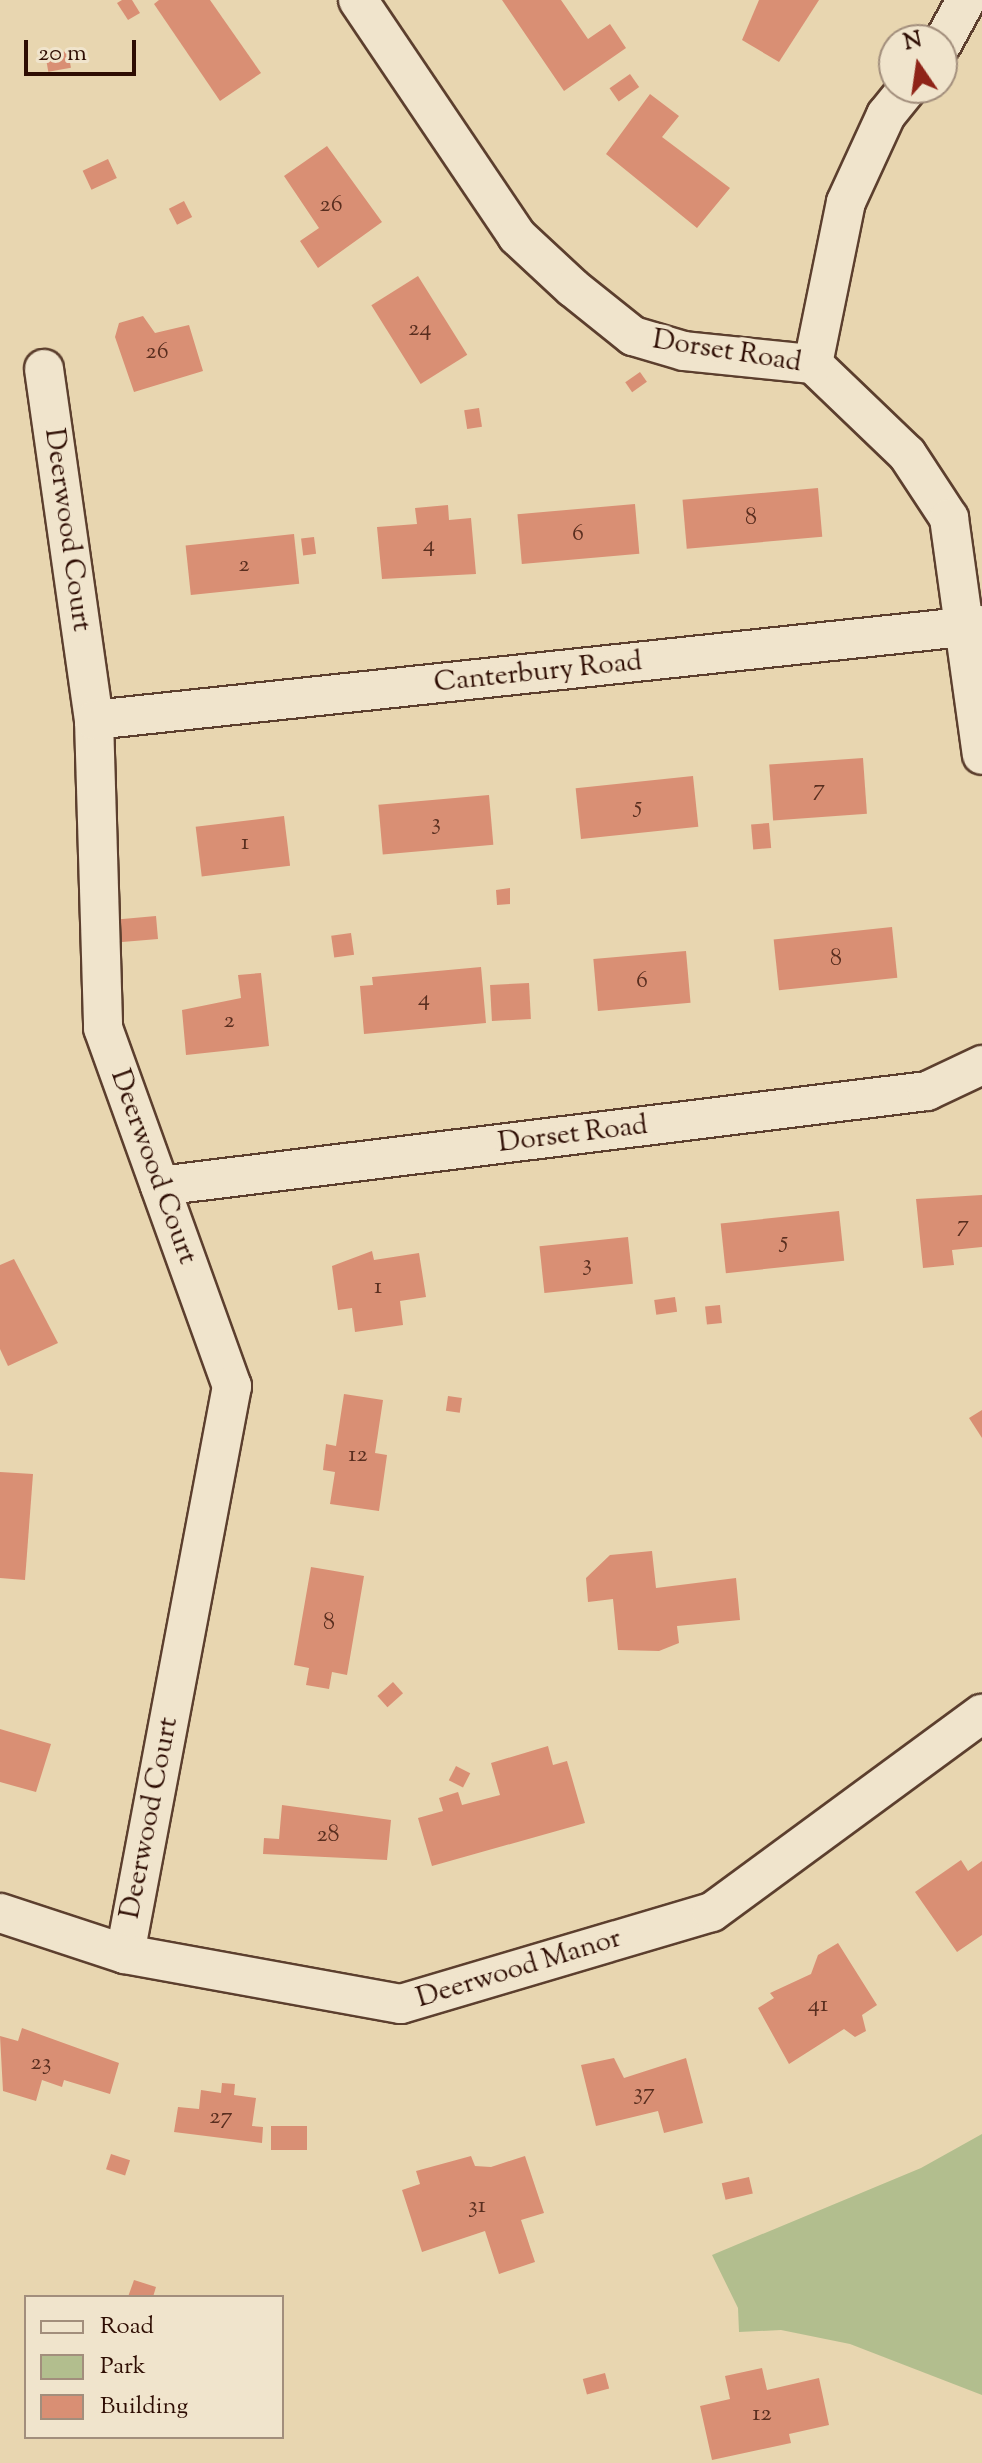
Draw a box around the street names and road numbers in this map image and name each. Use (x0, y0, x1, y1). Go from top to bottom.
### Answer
street label: Dorset Road (650, 324, 804, 380)
street label: Deerwood Court (36, 426, 98, 634)
street label: Canterbury Road (432, 645, 644, 701)
street label: Deerwood Court (102, 1065, 204, 1269)
street label: Dorset Road (496, 1109, 650, 1161)
street label: Deerwood Court (114, 1714, 186, 1922)
street label: Deerwood Manor (413, 1922, 625, 2016)

